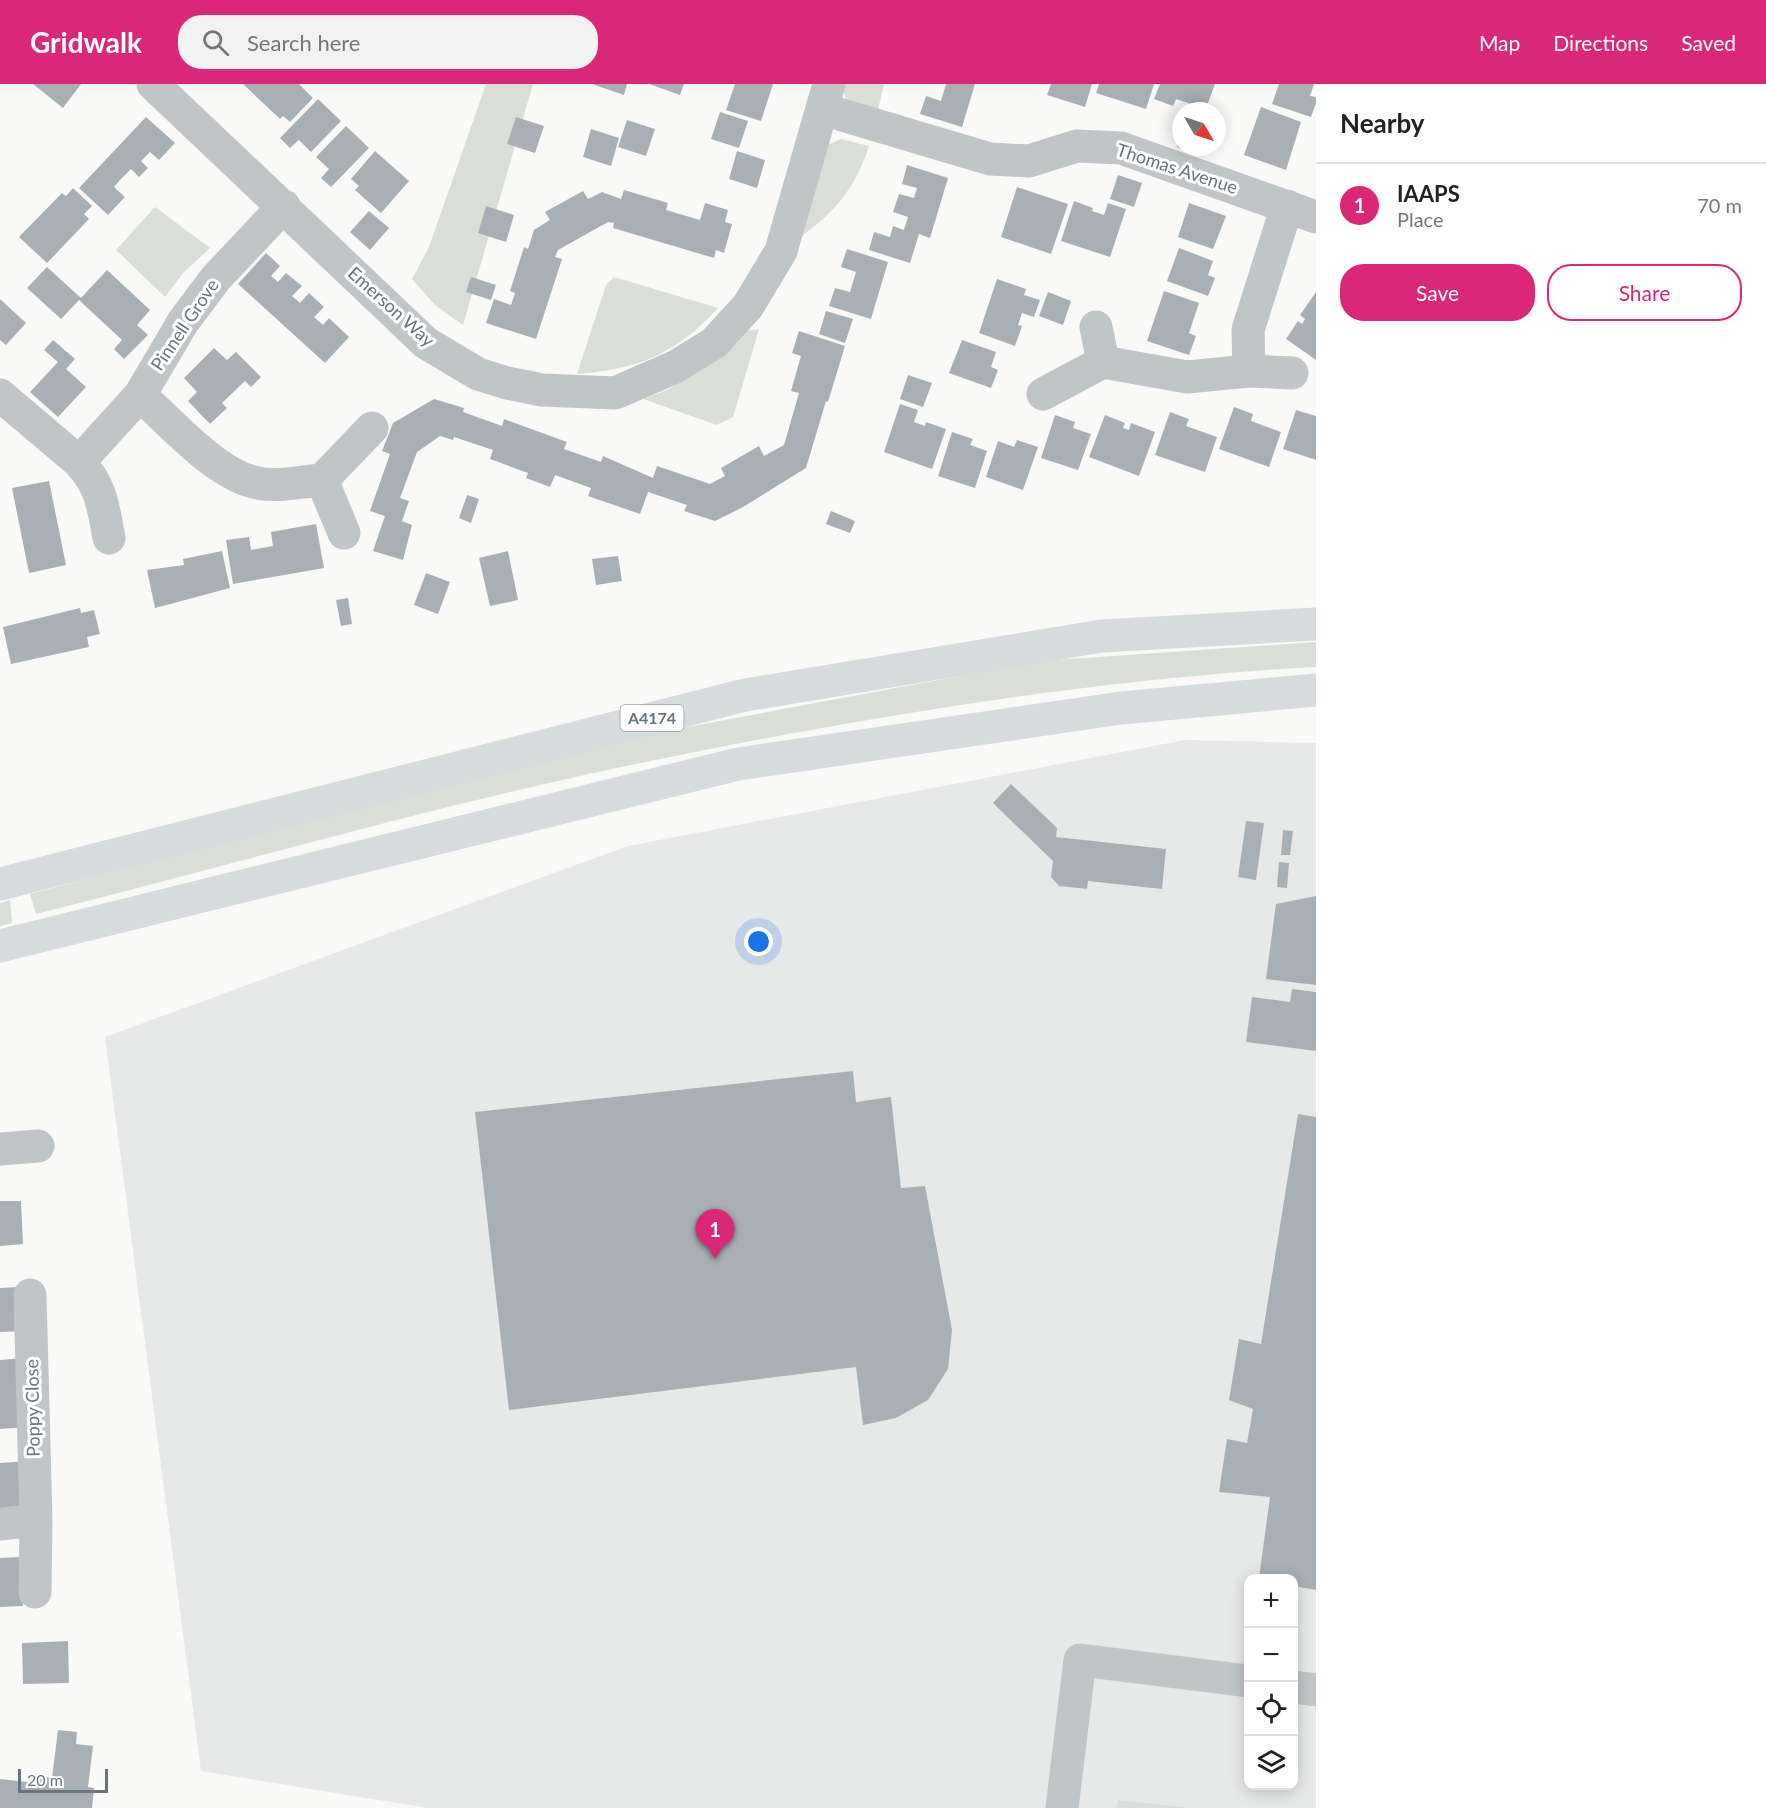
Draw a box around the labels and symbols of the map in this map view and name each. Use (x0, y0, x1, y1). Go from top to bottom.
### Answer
north arrow (1172, 102, 1226, 156)
street label: Thomas Avenue (1114, 138, 1241, 198)
street label: Emerson Way (344, 262, 440, 351)
street label: Pinnell Grove (146, 275, 223, 374)
road number: A4174 (620, 705, 684, 731)
your location (744, 927, 773, 956)
pin: 1 (696, 1210, 734, 1259)
street label: Poppy Close (20, 1359, 44, 1457)
scale bar (18, 1766, 108, 1794)

